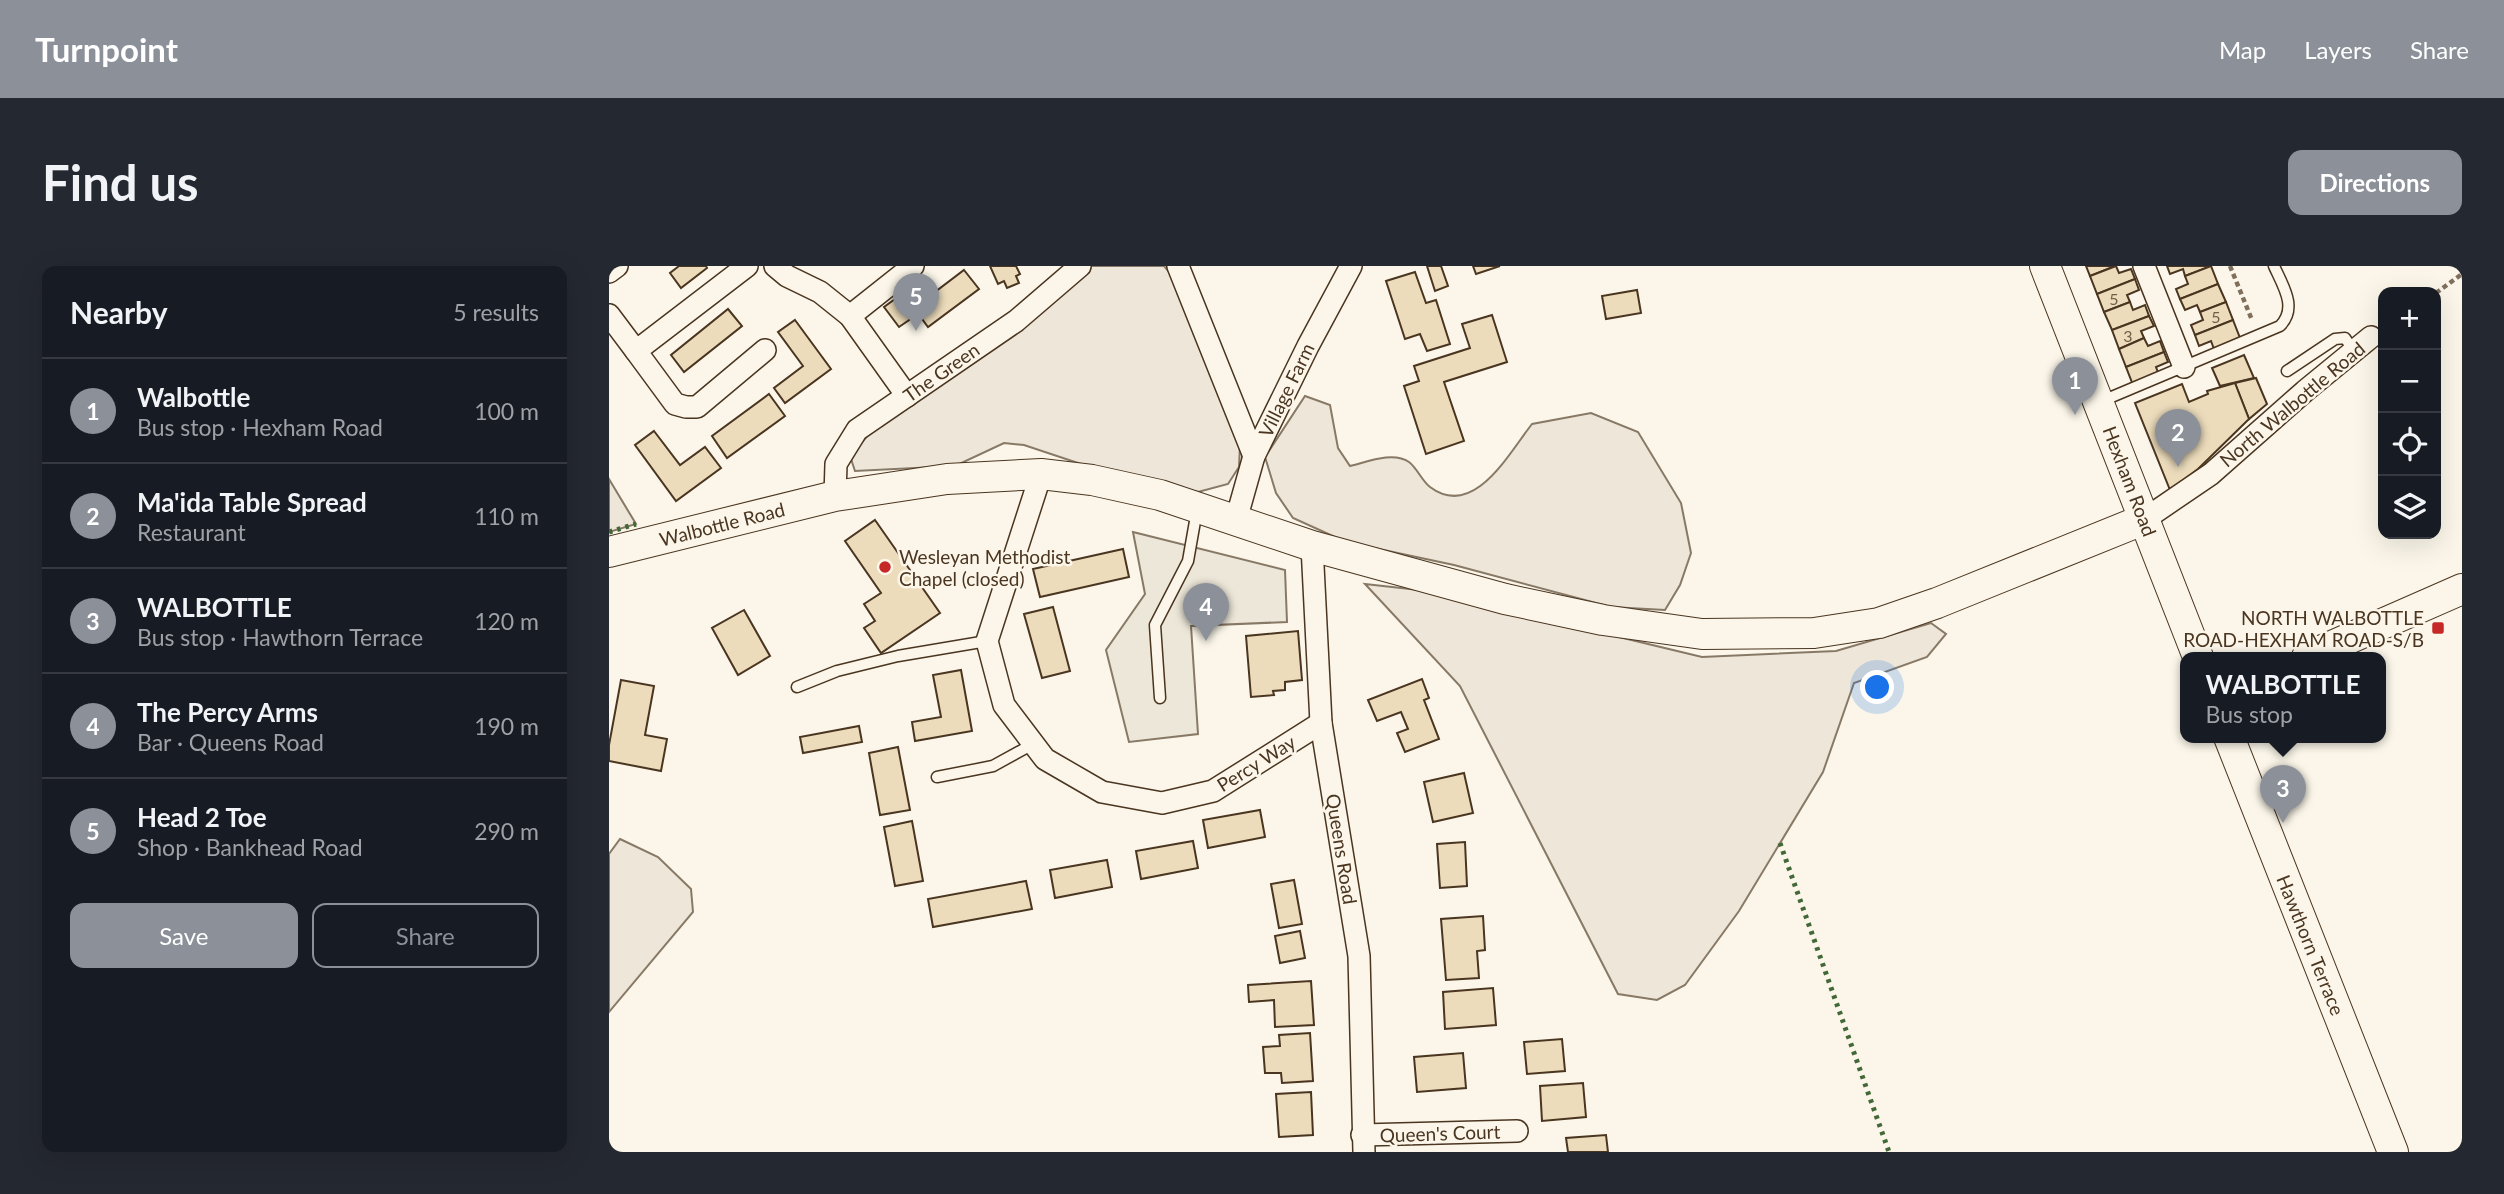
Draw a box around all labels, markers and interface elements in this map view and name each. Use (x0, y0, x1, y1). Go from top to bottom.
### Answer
text: Turnpoint (35, 29, 178, 69)
text: Map (2219, 35, 2266, 64)
text: Layers (2304, 35, 2372, 64)
text: Share (2410, 35, 2469, 64)
button: Directions (2288, 150, 2462, 215)
text: Find us (42, 153, 199, 211)
pin: 5 (893, 273, 939, 331)
map controls (2378, 287, 2441, 539)
button: + (2378, 287, 2441, 350)
house number: 5 (2109, 289, 2119, 308)
text: Nearby (70, 294, 168, 330)
text: 5 results (453, 298, 539, 326)
house number: 5 (2211, 307, 2221, 326)
house number: 3 (2123, 326, 2133, 345)
street label: The Green (899, 337, 983, 407)
street label: North Walbottle Road (2215, 337, 2369, 471)
street label: Village Farm (1253, 339, 1319, 441)
button: − (2378, 350, 2441, 413)
pin: 1 (2052, 357, 2098, 415)
text: Walbottle (137, 381, 250, 413)
text: 1 (86, 397, 100, 425)
text: 100 m (474, 397, 539, 425)
pin: 2 (2155, 409, 2201, 467)
text: Bus stop · Hexham Road (137, 413, 383, 441)
button: locate (2378, 413, 2441, 476)
street label: Hexham Road (2098, 423, 2162, 539)
button: layers (2378, 476, 2441, 539)
text: Ma'ida Table Spread (137, 486, 367, 518)
street label: Walbottle Road (657, 497, 787, 551)
text: 2 (86, 502, 100, 530)
text: 110 m (474, 502, 539, 530)
text: Restaurant (137, 518, 246, 546)
place label: Wesleyan Methodist Chapel (closed) (899, 545, 1071, 590)
marker: Wesleyan Methodist Chapel (closed) (877, 559, 893, 575)
pin: 4 (1183, 583, 1229, 641)
text: WALBOTTLE (137, 591, 292, 623)
place label: NORTH WALBOTTLE ROAD-HEXHAM ROAD-S/B (2183, 606, 2424, 651)
text: 3 (86, 607, 100, 635)
text: 120 m (474, 607, 539, 635)
marker: NORTH WALBOTTLE ROAD-HEXHAM ROAD-S/B (2430, 620, 2446, 636)
text: Bus stop · Hawthorn Terrace (137, 623, 423, 651)
popup (2180, 652, 2386, 743)
text: WALBOTTLE (2206, 668, 2360, 700)
your location (1860, 670, 1894, 704)
text: The Percy Arms (137, 696, 318, 728)
text: Bus stop (2206, 700, 2293, 728)
text: 4 (86, 712, 100, 740)
text: 190 m (474, 712, 539, 740)
text: Bar · Queens Road (137, 728, 324, 756)
street label: Percy Way (1213, 730, 1300, 796)
pin: 3 (2260, 765, 2306, 823)
street label: Queens Road (1322, 792, 1362, 906)
text: Head 2 Toe (137, 801, 267, 833)
text: 5 (86, 817, 100, 845)
text: 290 m (474, 817, 539, 845)
text: Shop · Bankhead Road (137, 833, 363, 861)
street label: Hawthorn Terrace (2272, 871, 2350, 1019)
button: Save (70, 903, 298, 968)
button: Share (312, 903, 539, 968)
street label: Queen's Court (1379, 1119, 1501, 1147)

